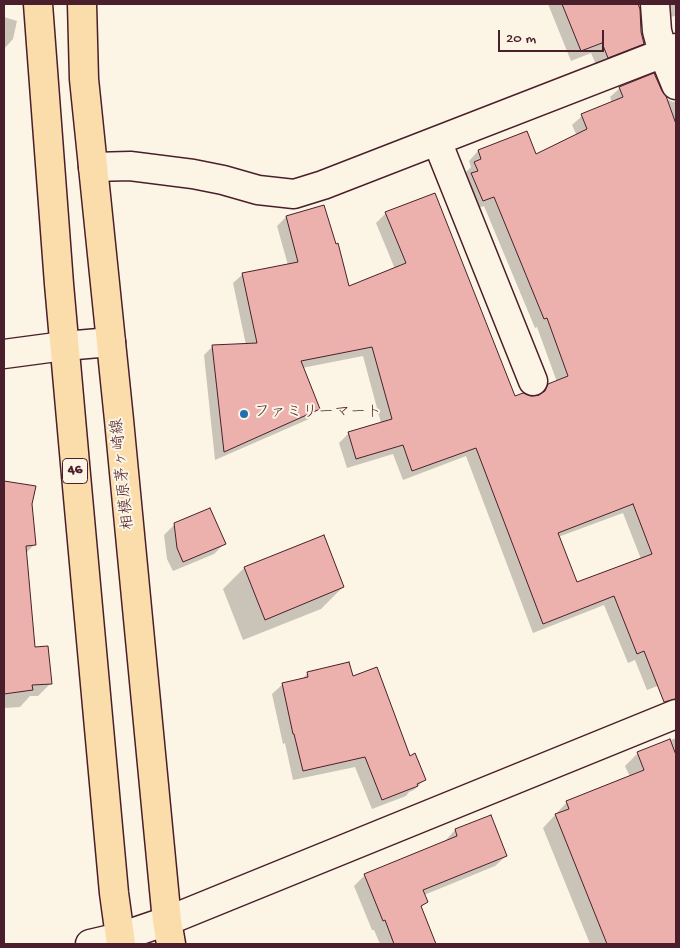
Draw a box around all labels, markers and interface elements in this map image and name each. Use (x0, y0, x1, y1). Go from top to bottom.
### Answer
scale bar (500, 20, 606, 52)
text: 20 m (506, 30, 536, 48)
place label: ファミリーマート (254, 404, 382, 424)
marker: ファミリーマート (238, 408, 250, 420)
street label: 相模原茅ヶ崎線 (109, 417, 139, 531)
road number: 46 (62, 458, 88, 484)

